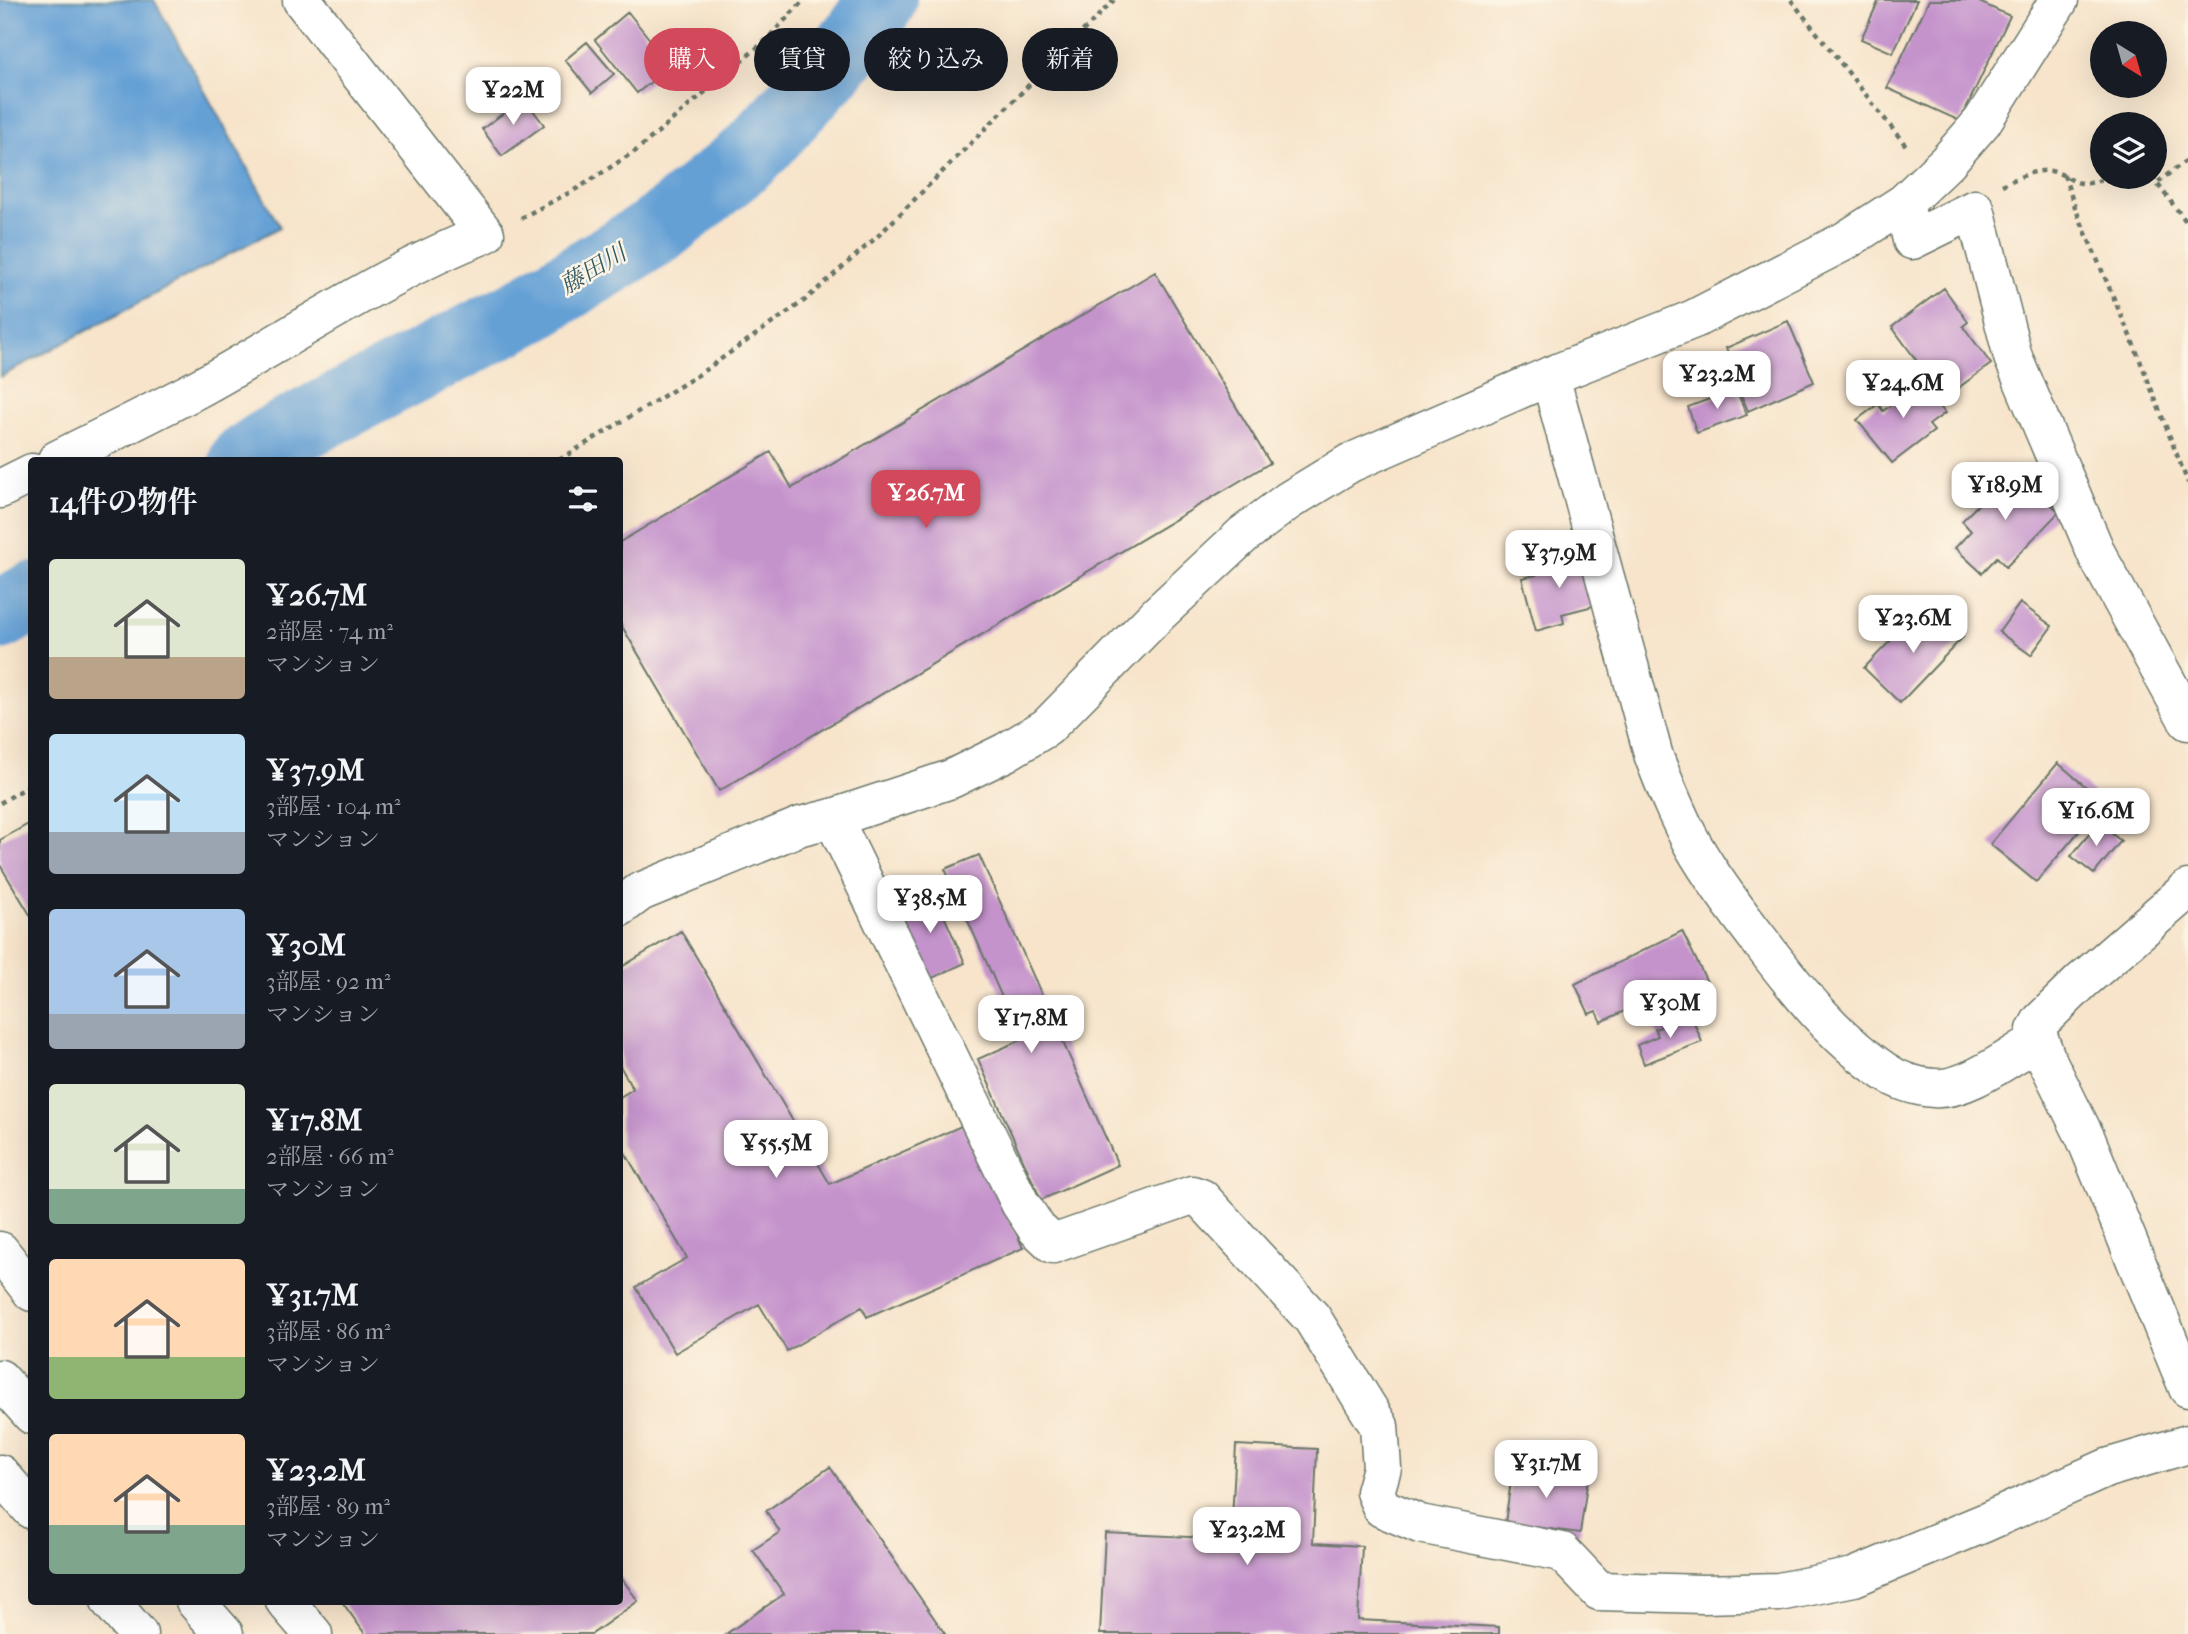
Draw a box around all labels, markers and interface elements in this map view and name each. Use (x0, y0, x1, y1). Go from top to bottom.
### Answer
north arrow (2090, 21, 2166, 98)
map controls (2090, 21, 2167, 189)
chip: 購入 (644, 28, 740, 91)
chip: 賃貸 (754, 28, 850, 91)
chip: 絞り込み (864, 28, 1008, 91)
chip: 新着 (1022, 28, 1118, 91)
pin: ¥22M (472, 68, 554, 127)
text: ¥22M (482, 76, 544, 103)
button: layers (2090, 112, 2167, 189)
water label: 藤田川 (555, 237, 634, 300)
pin: ¥23.2M (1660, 352, 1774, 411)
text: ¥23.2M (1679, 360, 1755, 387)
pin: ¥24.6M (1846, 360, 1960, 420)
text: ¥24.6M (1862, 369, 1944, 396)
pin: ¥18.9M (1948, 462, 2062, 522)
pin: ¥26.7M (869, 470, 983, 530)
text: ¥18.9M (1968, 471, 2042, 498)
text: ¥26.7M (887, 479, 965, 506)
icon: filters (564, 480, 602, 518)
text: 14件の物件 (49, 485, 197, 520)
pin: ¥37.9M (1502, 530, 1616, 590)
text: ¥37.9M (1521, 539, 1597, 566)
text: ¥26.7M (266, 578, 367, 613)
icon: home (105, 587, 189, 671)
pin: ¥23.6M (1856, 596, 1970, 655)
text: ¥23.6M (1874, 604, 1952, 631)
text: 2部屋 · 74 m² (266, 618, 393, 645)
text: マンション (266, 651, 380, 678)
text: ¥37.9M (266, 753, 364, 788)
icon: home (105, 762, 189, 846)
pin: ¥16.6M (2039, 788, 2153, 848)
text: 3部屋 · 104 m² (266, 793, 401, 820)
text: ¥16.6M (2058, 797, 2134, 824)
text: マンション (266, 826, 380, 853)
pin: ¥38.5M (873, 876, 987, 935)
text: ¥38.5M (893, 884, 967, 911)
text: ¥30M (266, 928, 346, 963)
icon: home (105, 937, 189, 1021)
text: 3部屋 · 92 m² (266, 968, 390, 995)
pin: ¥30M (1629, 981, 1711, 1040)
text: ¥30M (1639, 989, 1701, 1016)
pin: ¥17.8M (974, 996, 1088, 1055)
text: マンション (266, 1001, 380, 1028)
text: ¥17.8M (994, 1004, 1068, 1031)
text: ¥17.8M (266, 1103, 362, 1138)
icon: home (105, 1112, 189, 1196)
pin: ¥55.5M (719, 1120, 833, 1180)
text: ¥55.5M (740, 1129, 812, 1156)
text: 2部屋 · 66 m² (266, 1143, 394, 1170)
text: マンション (266, 1176, 380, 1203)
text: ¥31.7M (266, 1278, 358, 1313)
icon: home (105, 1287, 189, 1371)
text: 3部屋 · 86 m² (266, 1318, 391, 1345)
text: マンション (266, 1351, 380, 1378)
pin: ¥31.7M (1489, 1440, 1603, 1500)
text: ¥31.7M (1511, 1449, 1581, 1476)
text: ¥23.2M (266, 1453, 366, 1488)
icon: home (105, 1462, 189, 1546)
text: 3部屋 · 89 m² (266, 1493, 390, 1520)
pin: ¥23.2M (1190, 1508, 1304, 1567)
text: ¥23.2M (1209, 1516, 1285, 1543)
text: マンション (266, 1526, 380, 1553)

